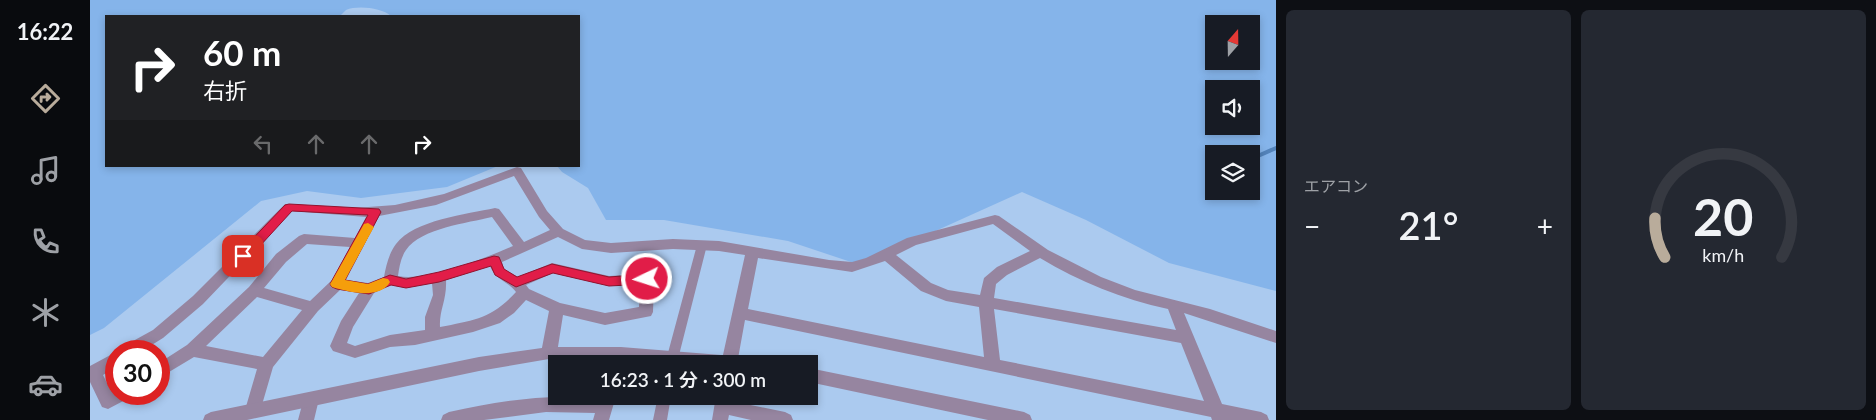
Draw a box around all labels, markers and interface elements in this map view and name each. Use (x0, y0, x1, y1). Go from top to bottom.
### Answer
north arrow (1205, 15, 1260, 70)
map controls (1205, 15, 1260, 200)
text: 16:22 (17, 18, 73, 45)
text: 60 m (203, 31, 281, 73)
icon: right (120, 35, 185, 100)
text: 右折 (203, 77, 247, 104)
button: sound (1205, 80, 1260, 135)
icon: directions (28, 81, 63, 116)
icon: left (249, 130, 277, 158)
icon: ahead (302, 130, 330, 158)
icon: ahead (355, 130, 383, 158)
icon: right (408, 130, 436, 158)
button: layers (1205, 145, 1260, 200)
icon: music (28, 153, 63, 188)
text: エアコン (1304, 176, 1368, 195)
text: 20 (1693, 185, 1754, 247)
text: 21° (1399, 202, 1458, 248)
text: − (1304, 209, 1320, 243)
text: + (1537, 209, 1553, 243)
icon: phone (28, 224, 63, 259)
pin (222, 235, 264, 277)
icon: arrive (229, 242, 257, 270)
text: km/h (1703, 244, 1744, 266)
position arrow (620, 252, 672, 304)
icon: climate (28, 295, 63, 330)
speed limit sign: 30 (105, 340, 170, 405)
icon: car (28, 367, 63, 402)
text: 16:23 · 1 分 · 300 m (600, 368, 766, 391)

